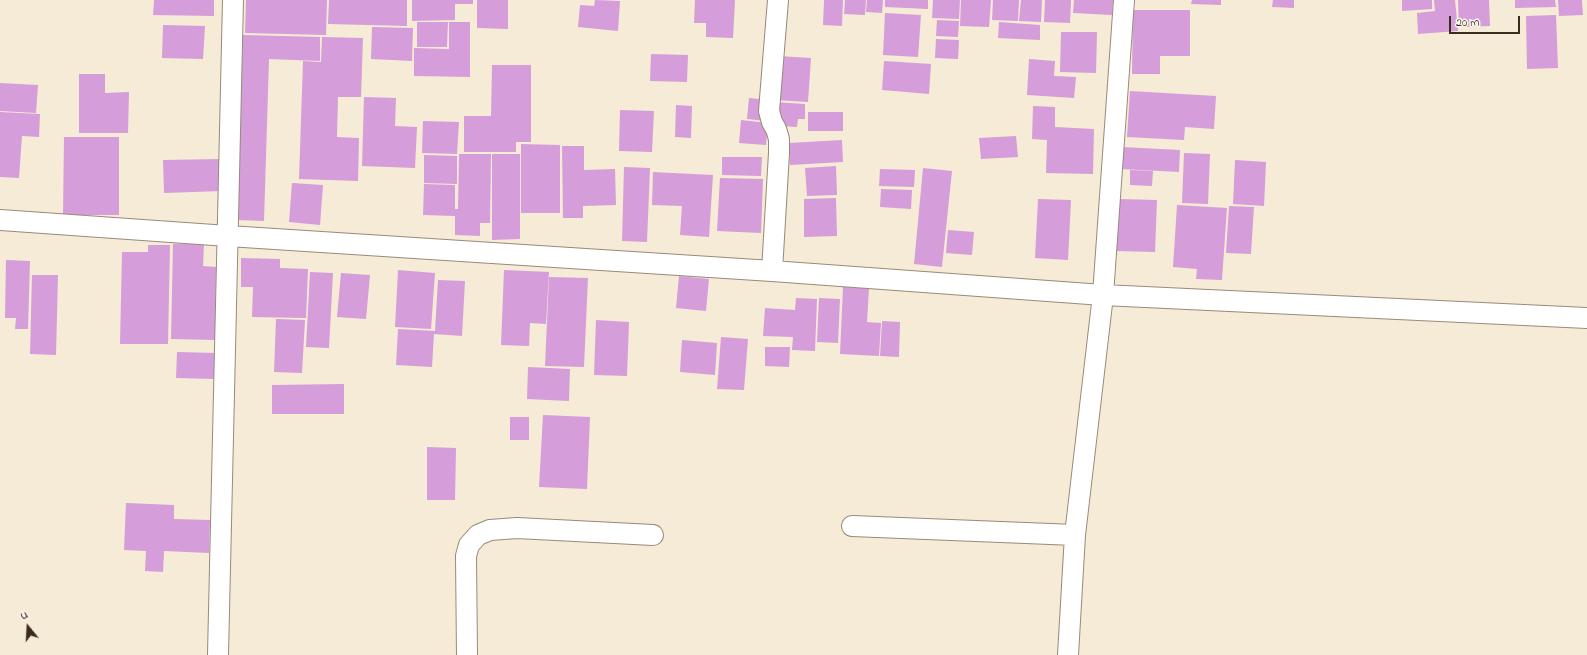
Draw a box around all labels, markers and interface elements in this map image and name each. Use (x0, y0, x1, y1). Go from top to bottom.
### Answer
scale bar (1451, 8, 1522, 34)
text: 20 m (1456, 14, 1479, 32)
north arrow (8, 607, 48, 647)
text: U (19, 607, 30, 624)

